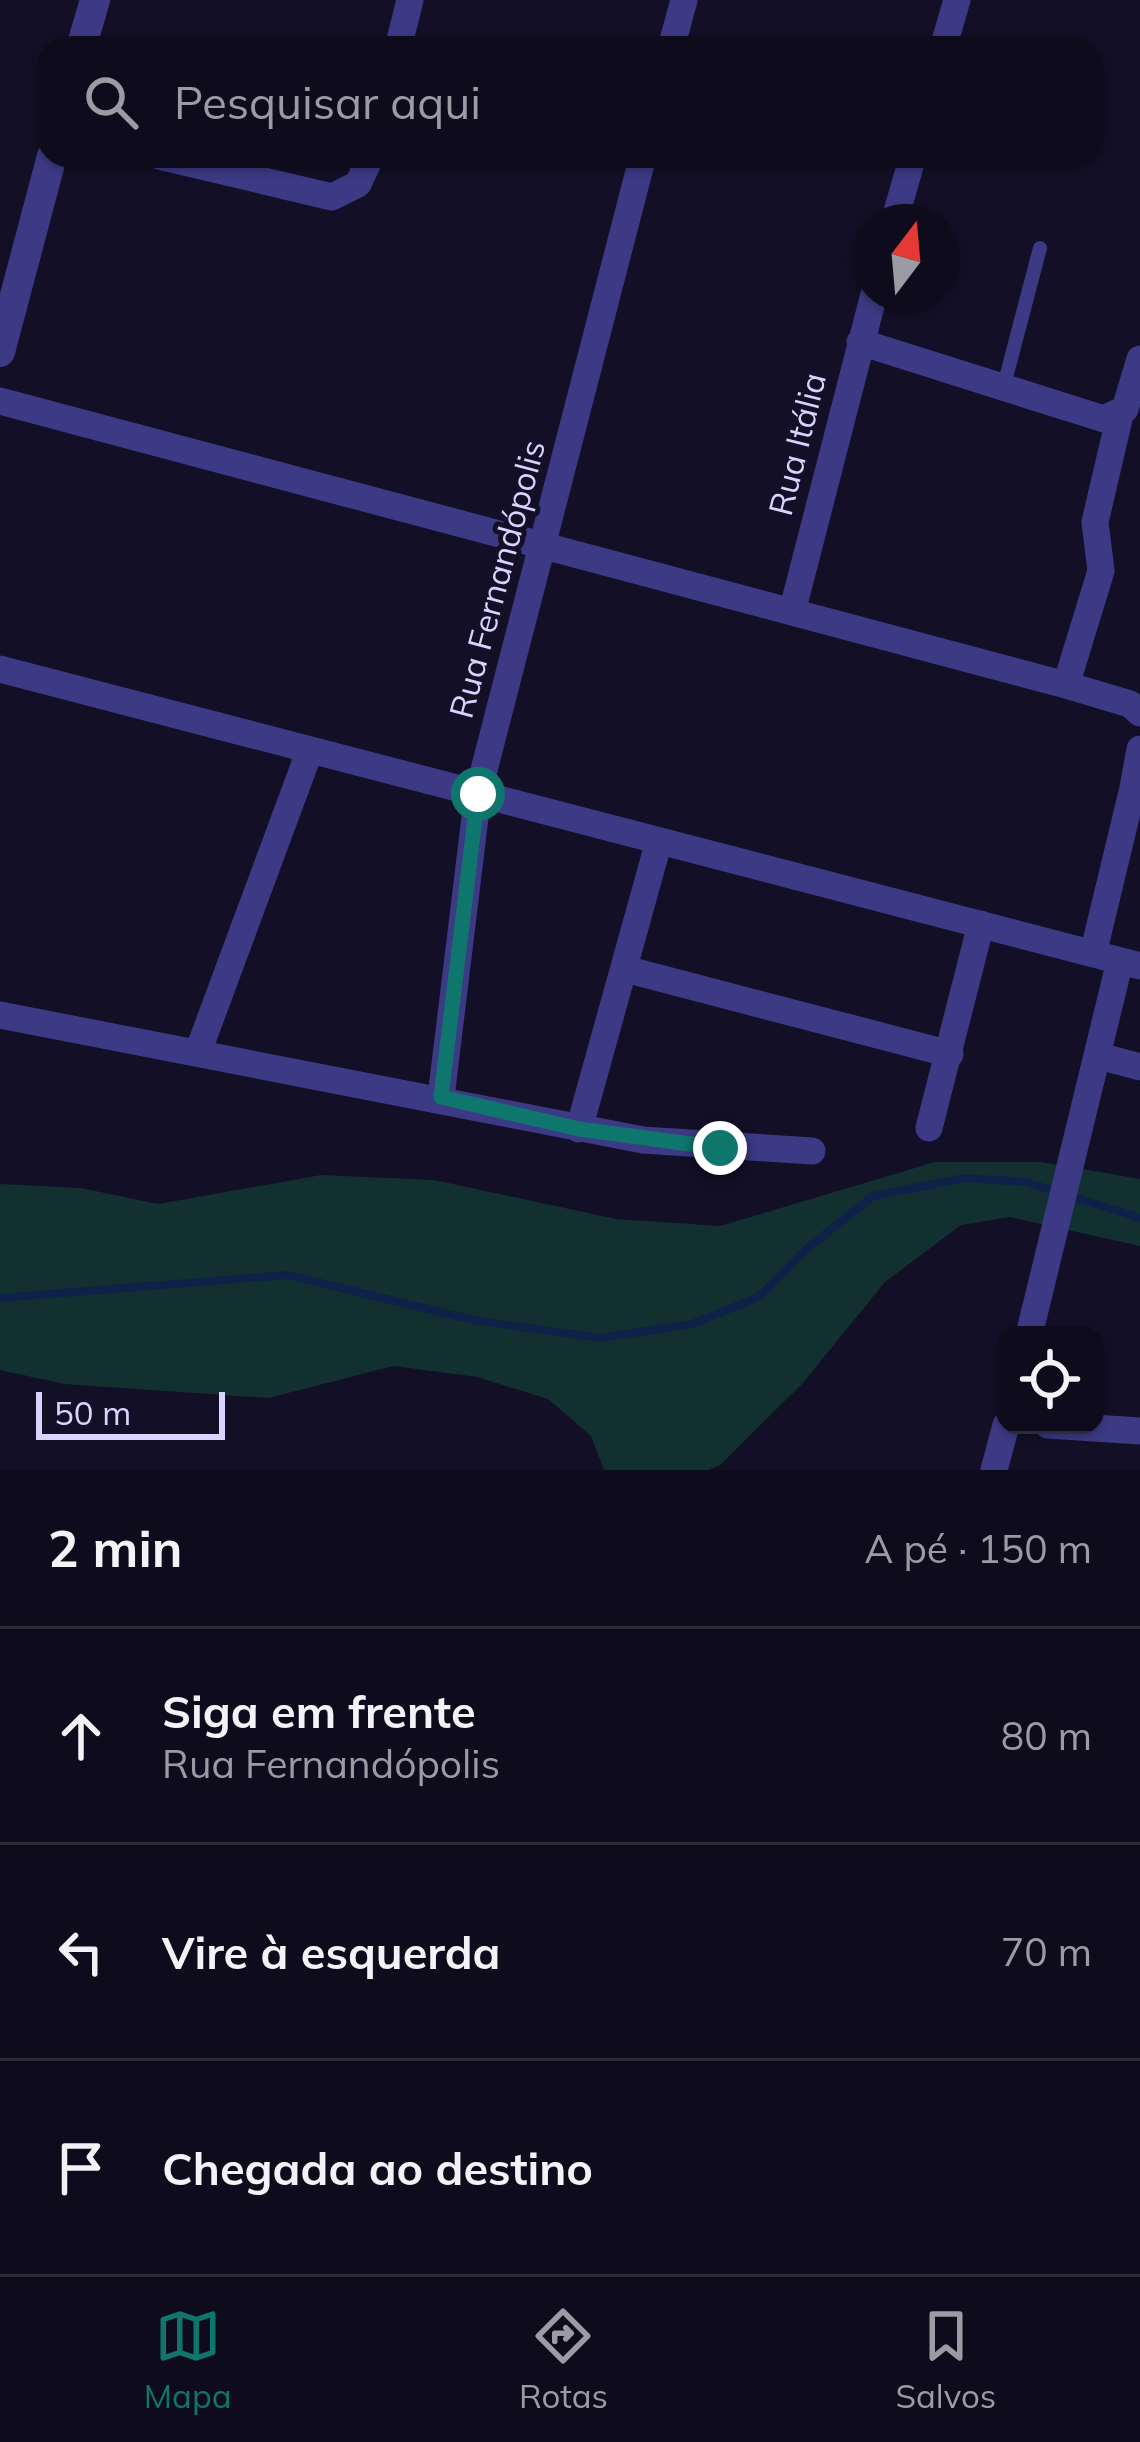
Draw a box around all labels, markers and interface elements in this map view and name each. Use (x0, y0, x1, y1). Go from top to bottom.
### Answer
search box (36, 36, 1104, 168)
icon: search (78, 69, 144, 135)
text: Pesquisar aqui (174, 74, 481, 130)
north arrow (852, 204, 960, 312)
street label: Rua Itália (759, 368, 834, 520)
street label: Rua Fernandópolis (440, 435, 553, 722)
route start (451, 767, 505, 821)
route end (693, 1121, 747, 1175)
map controls (996, 1326, 1104, 1434)
button: locate (996, 1326, 1104, 1434)
scale bar (36, 1386, 225, 1439)
text: 50 m (54, 1392, 131, 1433)
text: 2 min (48, 1516, 183, 1580)
text: A pé · 150 m (865, 1524, 1092, 1573)
text: Siga em frente (162, 1683, 476, 1739)
icon: ahead (48, 1703, 114, 1769)
text: 80 m (1001, 1711, 1092, 1760)
text: Rua Fernandópolis (162, 1739, 500, 1788)
icon: left (48, 1919, 114, 1985)
text: Vire à esquerda (162, 1924, 500, 1980)
text: 70 m (1001, 1927, 1092, 1976)
icon: arrive (48, 2135, 114, 2201)
text: Chegada ao destino (162, 2140, 593, 2196)
tab: Mapa (144, 2303, 232, 2416)
tab: Rotas (519, 2303, 608, 2416)
tab: Salvos (895, 2303, 996, 2416)

